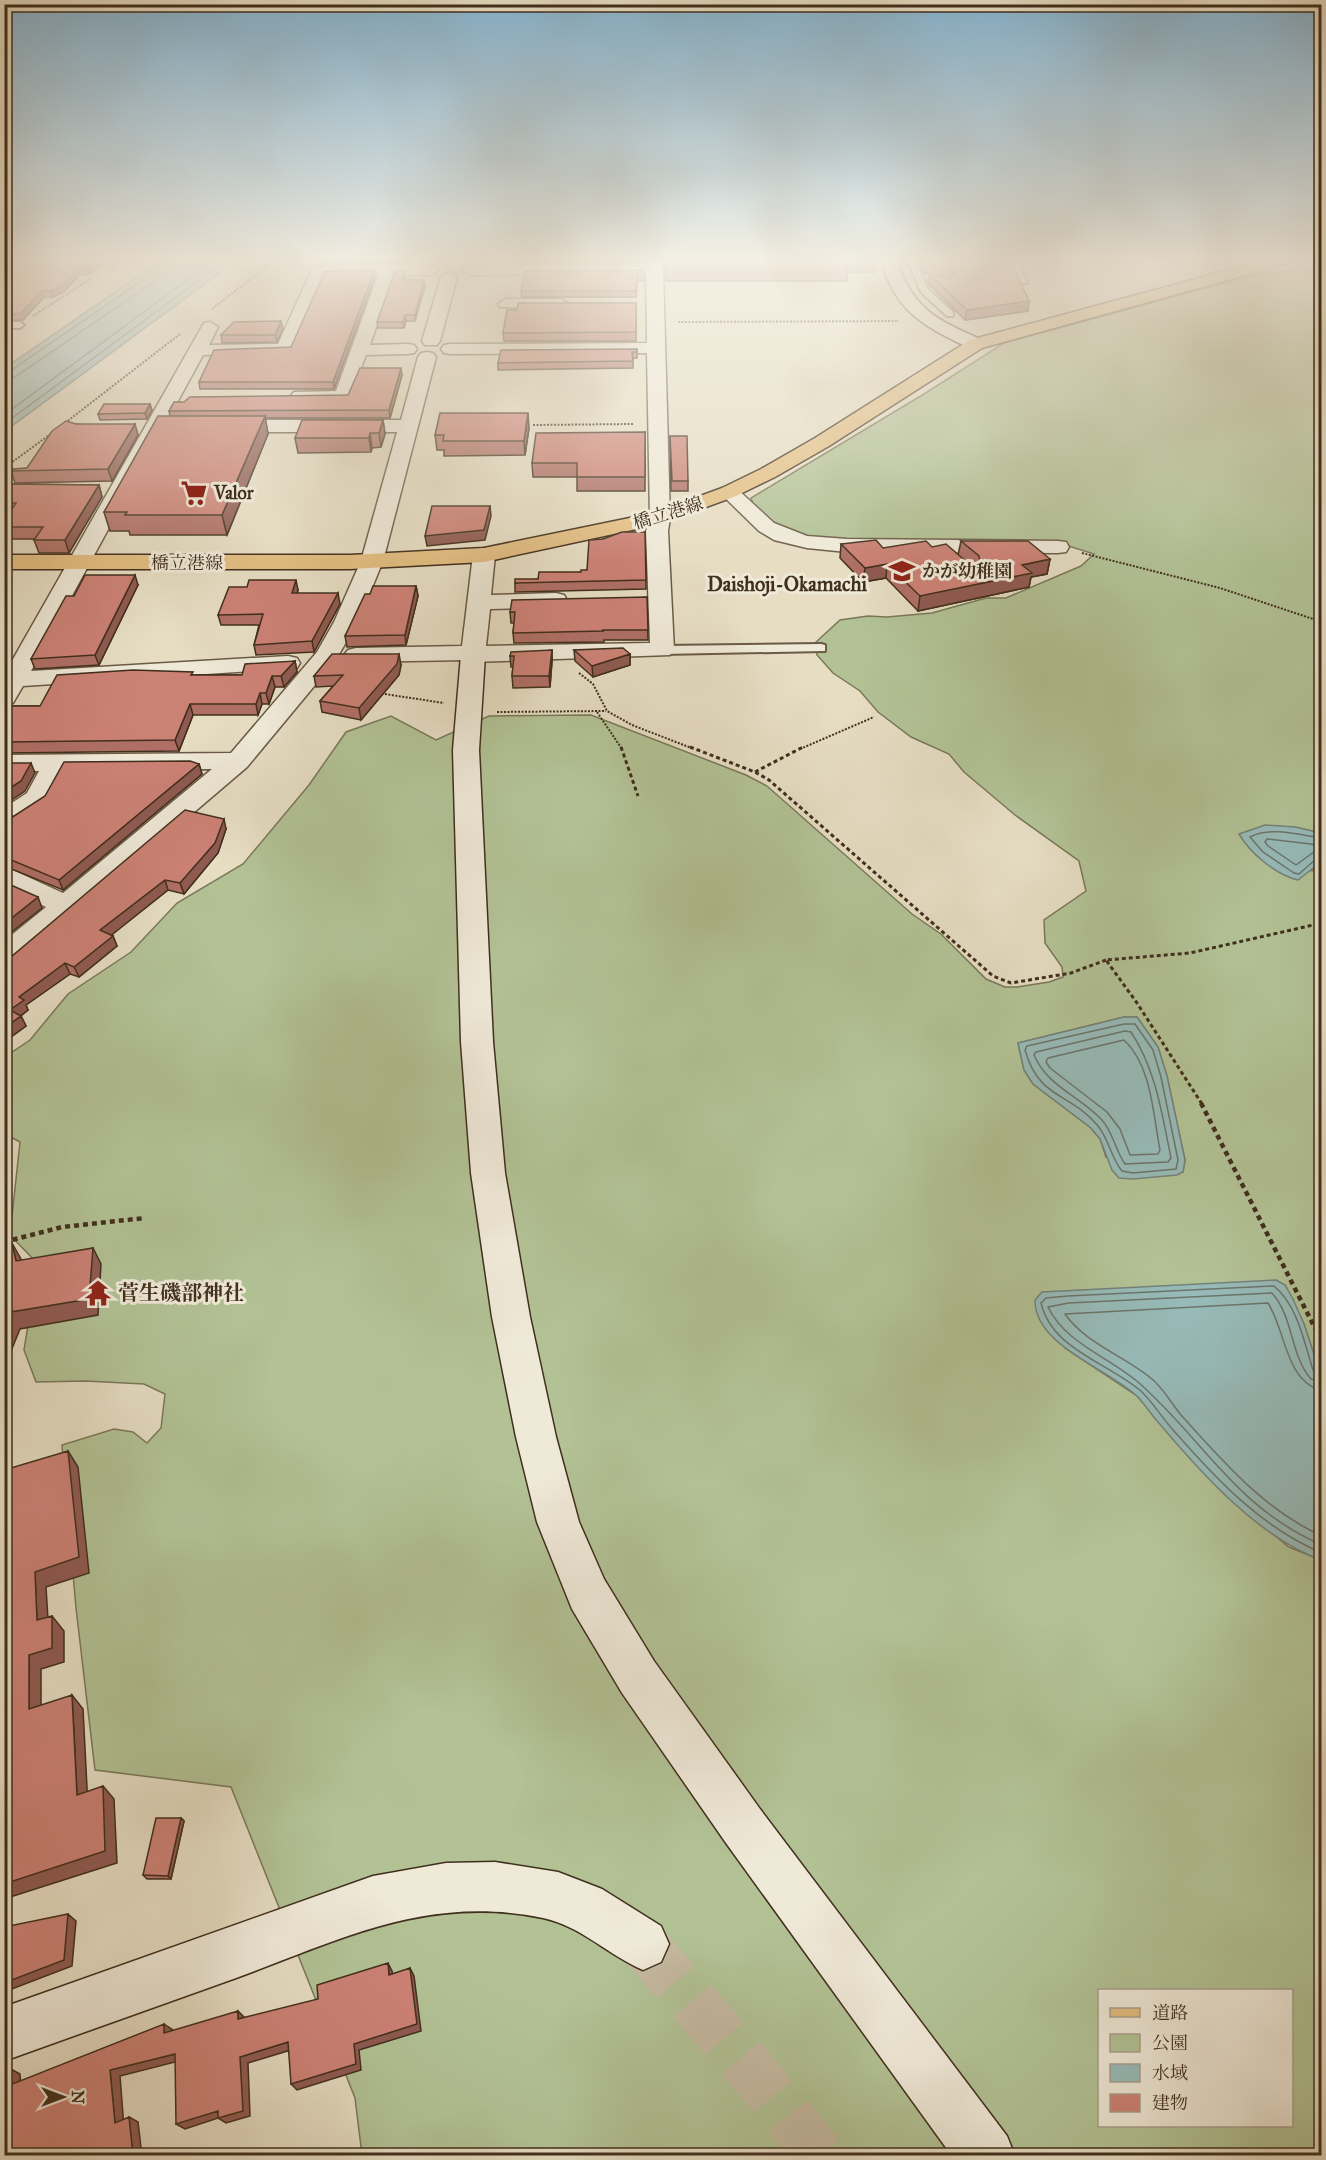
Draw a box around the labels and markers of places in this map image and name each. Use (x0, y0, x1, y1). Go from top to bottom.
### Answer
supermarket icon: Valor (179, 478, 209, 508)
place label: Valor (213, 482, 255, 504)
school or university icon: かが幼稚園 (887, 556, 917, 586)
place label: かが幼稚園 (922, 560, 1012, 582)
temple icon: 菅生磯部神社 (83, 1278, 113, 1308)
place label: 菅生磯部神社 (118, 1280, 244, 1306)

